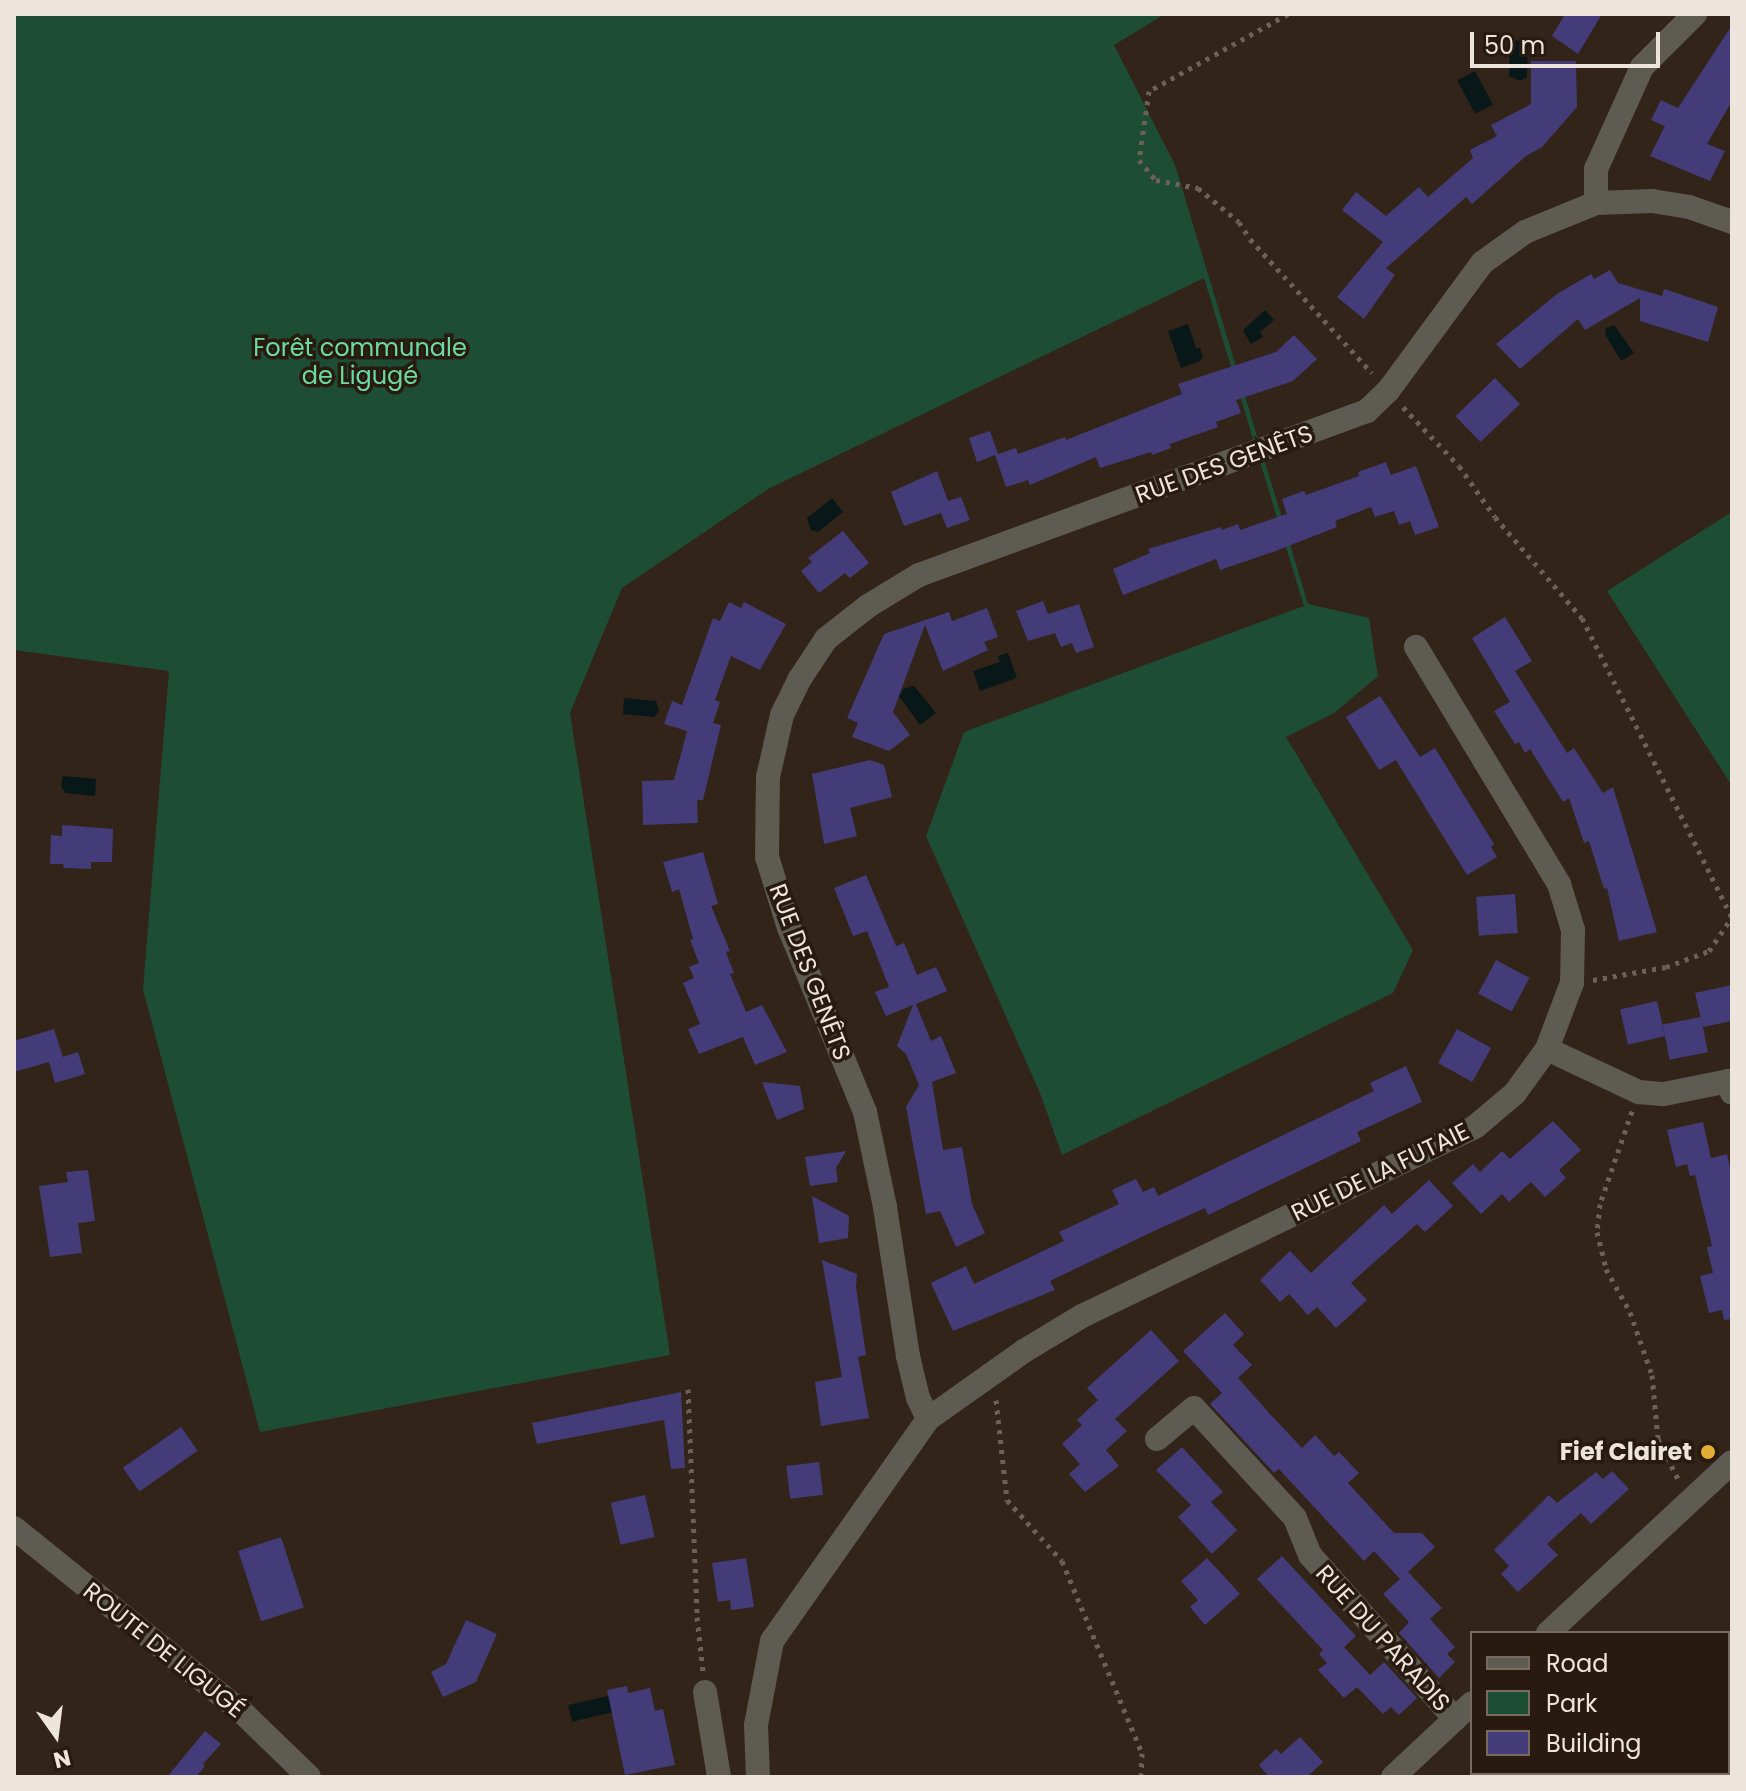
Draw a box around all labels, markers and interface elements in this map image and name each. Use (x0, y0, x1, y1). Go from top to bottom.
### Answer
scale bar (1474, 16, 1664, 66)
text: 50 m (1484, 29, 1545, 62)
park label: Forêt communale de Ligugé (253, 334, 467, 390)
street label: RUE DES GENÊTS (1131, 419, 1317, 509)
street label: RUE DES GENÊTS (763, 880, 857, 1064)
street label: RUE DE LA FUTAIE (1287, 1117, 1473, 1227)
place label: Fief Clairet (1560, 1438, 1692, 1466)
marker: Fief Clairet (1699, 1443, 1717, 1461)
street label: RUE DU PARADIS (1310, 1559, 1456, 1717)
street label: ROUTE DE LIGUGÉ (78, 1576, 250, 1724)
legend (1470, 1631, 1730, 1775)
text: Road (1546, 1647, 1608, 1680)
text: Park (1546, 1687, 1597, 1720)
north arrow (16, 1695, 96, 1775)
text: Building (1546, 1727, 1642, 1760)
text: N (50, 1742, 74, 1776)

